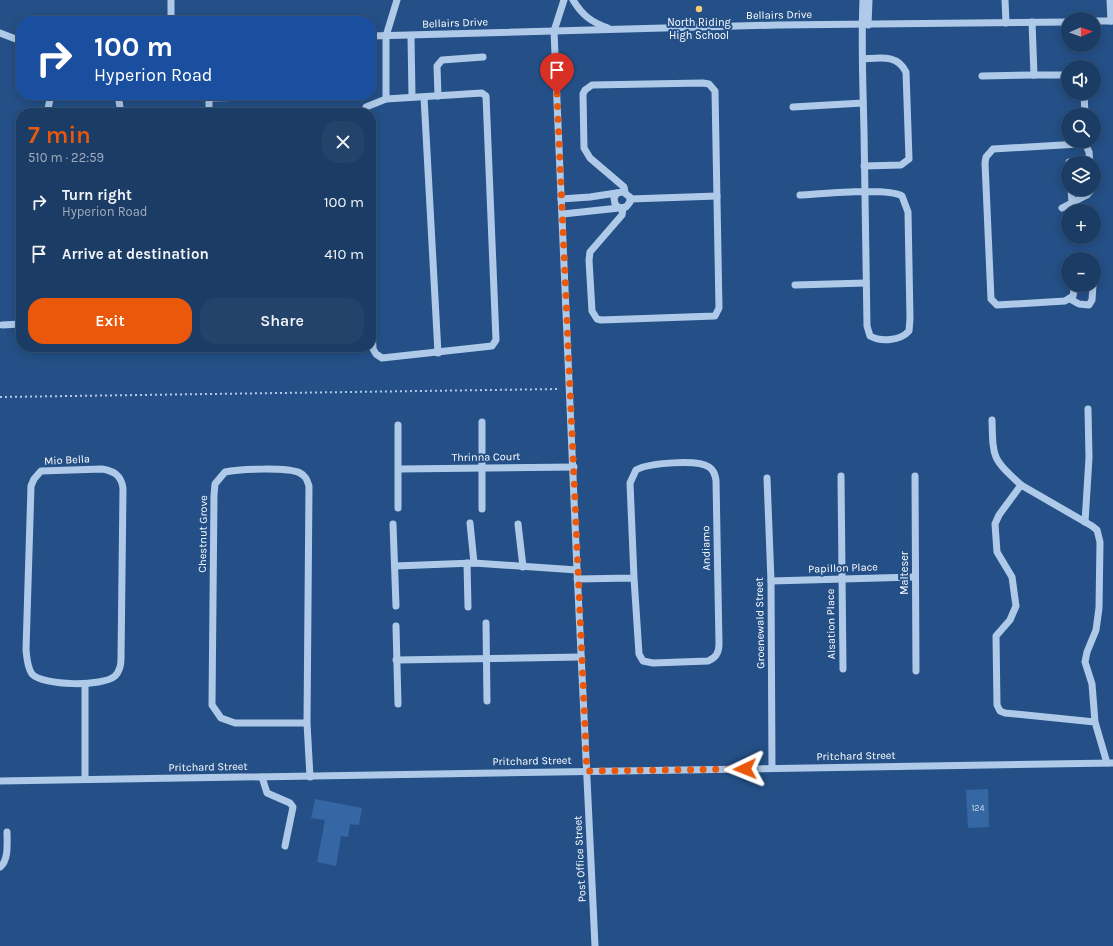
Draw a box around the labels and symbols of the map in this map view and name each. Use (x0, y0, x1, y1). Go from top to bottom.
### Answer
marker: North Riding High School (694, 4, 704, 14)
street label: Bellairs Drive (746, 8, 812, 22)
north arrow (1061, 12, 1101, 52)
street label: Bellairs Drive (422, 15, 489, 31)
place label: North Riding High School (667, 16, 732, 42)
pin (540, 53, 574, 94)
street label: Thrinna Court (451, 450, 521, 464)
street label: Mio Bella (44, 452, 90, 468)
street label: Chestnut Grove (196, 495, 210, 573)
street label: Andiamo (699, 525, 713, 571)
street label: Malteser (898, 551, 911, 595)
street label: Papillon Place (808, 560, 878, 576)
street label: Groenewald Street (753, 577, 767, 669)
street label: Alsation Place (824, 588, 838, 659)
position arrow (724, 748, 766, 790)
street label: Pritchard Street (816, 749, 896, 763)
street label: Pritchard Street (492, 754, 572, 768)
street label: Pritchard Street (168, 760, 248, 774)
house number: 124 (971, 803, 985, 813)
street label: Post Office Street (571, 815, 589, 903)

